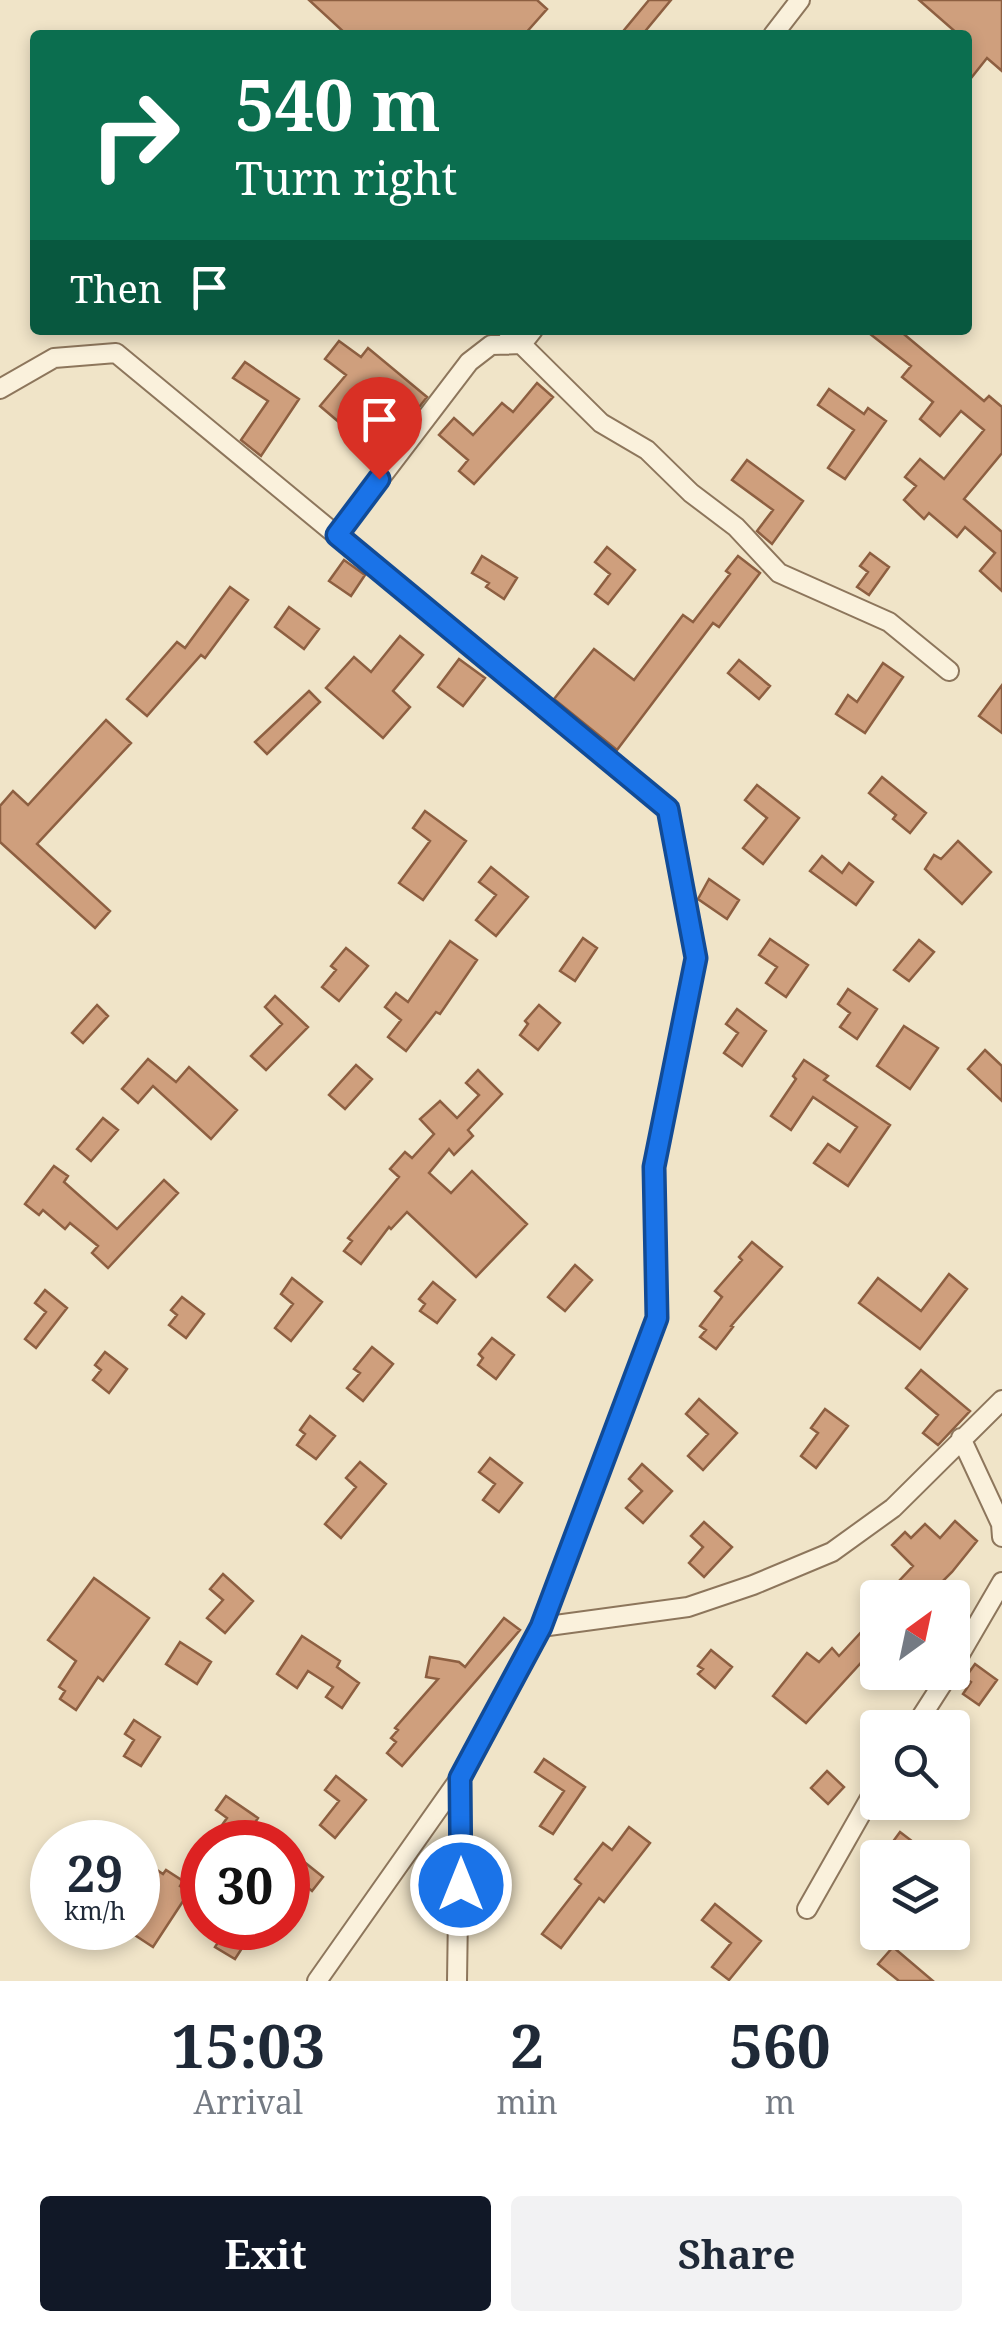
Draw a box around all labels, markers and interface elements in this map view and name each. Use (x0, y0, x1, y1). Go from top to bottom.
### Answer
text: 540 m (235, 56, 441, 152)
icon: right (70, 70, 200, 200)
text: Turn right (235, 147, 457, 208)
icon: arrive (182, 260, 237, 315)
text: Then (70, 262, 162, 314)
pin (337, 377, 422, 480)
icon: arrive (352, 392, 407, 447)
north arrow (860, 1580, 970, 1690)
map controls (860, 1580, 970, 1950)
button: search (860, 1710, 970, 1820)
speed limit sign: 30 (180, 1820, 310, 1950)
position arrow (409, 1833, 513, 1937)
text: 29 (67, 1839, 123, 1907)
button: layers (860, 1840, 970, 1950)
text: km/h (64, 1893, 126, 1927)
text: 15:03 (171, 2004, 325, 2086)
text: 2 (510, 2004, 544, 2086)
text: 560 (729, 2004, 831, 2086)
text: Arrival (194, 2080, 303, 2123)
text: min (497, 2080, 558, 2123)
text: m (765, 2080, 795, 2123)
button: Exit (40, 2196, 491, 2311)
button: Share (511, 2196, 962, 2311)

